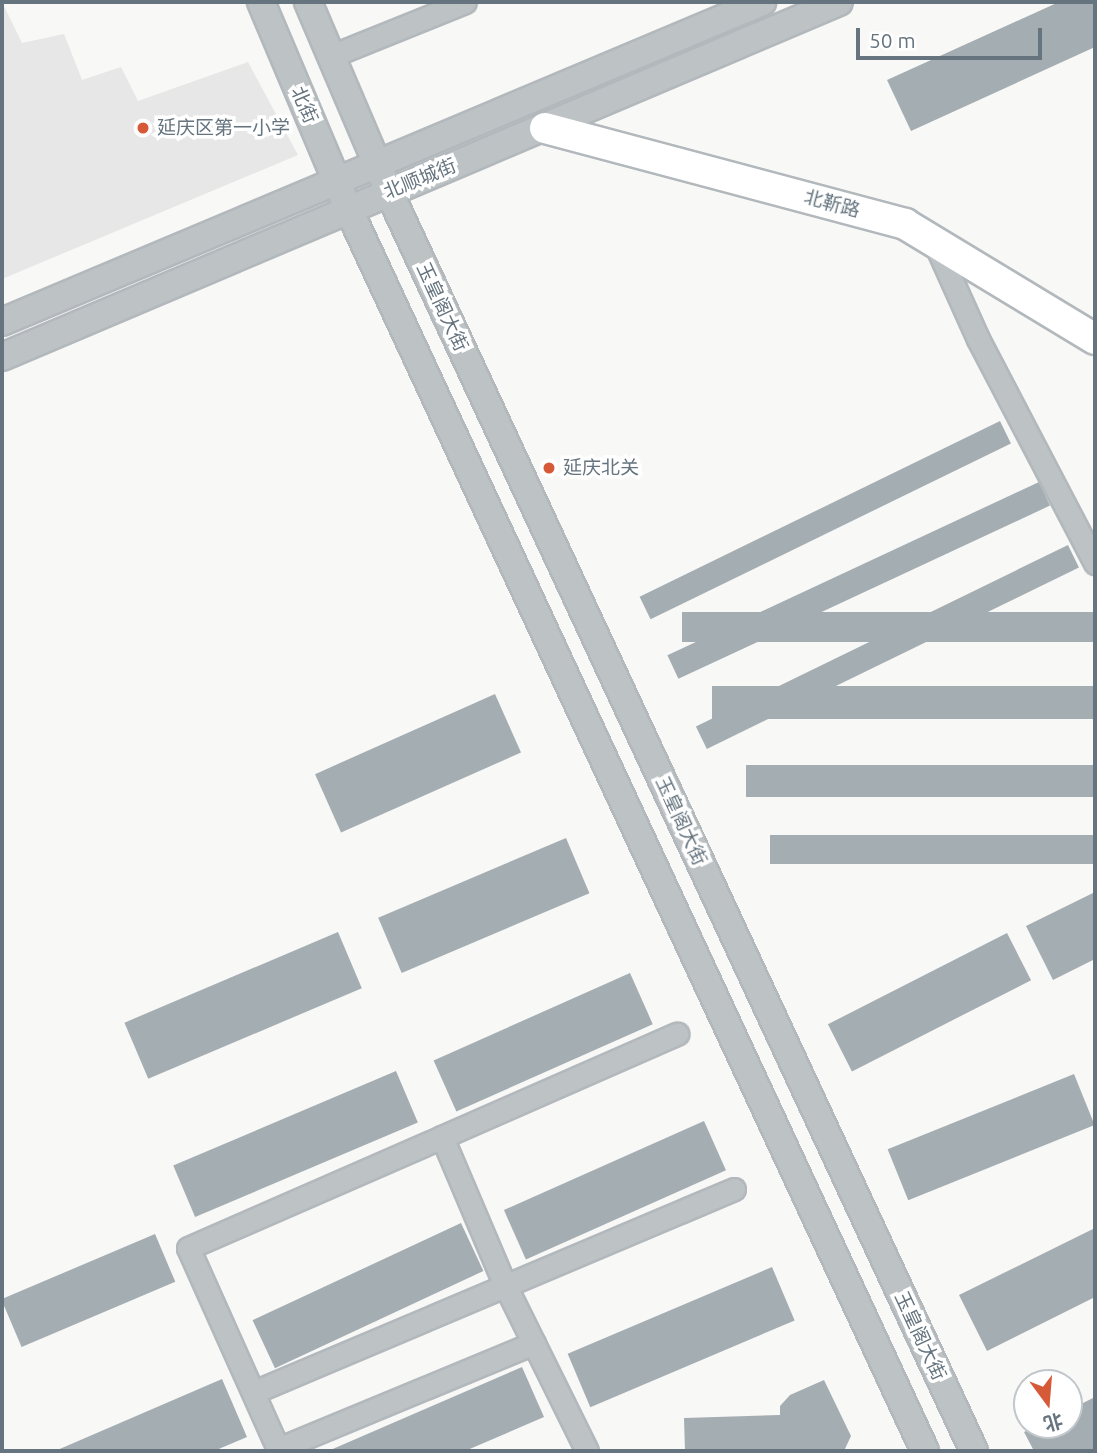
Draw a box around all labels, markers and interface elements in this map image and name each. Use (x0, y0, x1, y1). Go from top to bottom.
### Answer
scale bar (859, 14, 1044, 58)
text: 50 m (869, 28, 916, 52)
street label: 北街 (286, 83, 322, 127)
place label: 延庆区第一小学 (157, 117, 290, 139)
marker: 延庆区第一小学 (135, 120, 151, 136)
street label: 北顺城街 (380, 154, 460, 204)
street label: 北靳路 (802, 186, 862, 222)
street label: 玉皇阁大街 (412, 259, 472, 355)
place label: 延庆北关 (563, 457, 639, 479)
marker: 延庆北关 (541, 460, 557, 476)
street label: 玉皇阁大街 (651, 773, 711, 869)
street label: 玉皇阁大街 (890, 1288, 950, 1384)
north arrow (1013, 1369, 1083, 1439)
text: 北 (1041, 1409, 1065, 1435)

